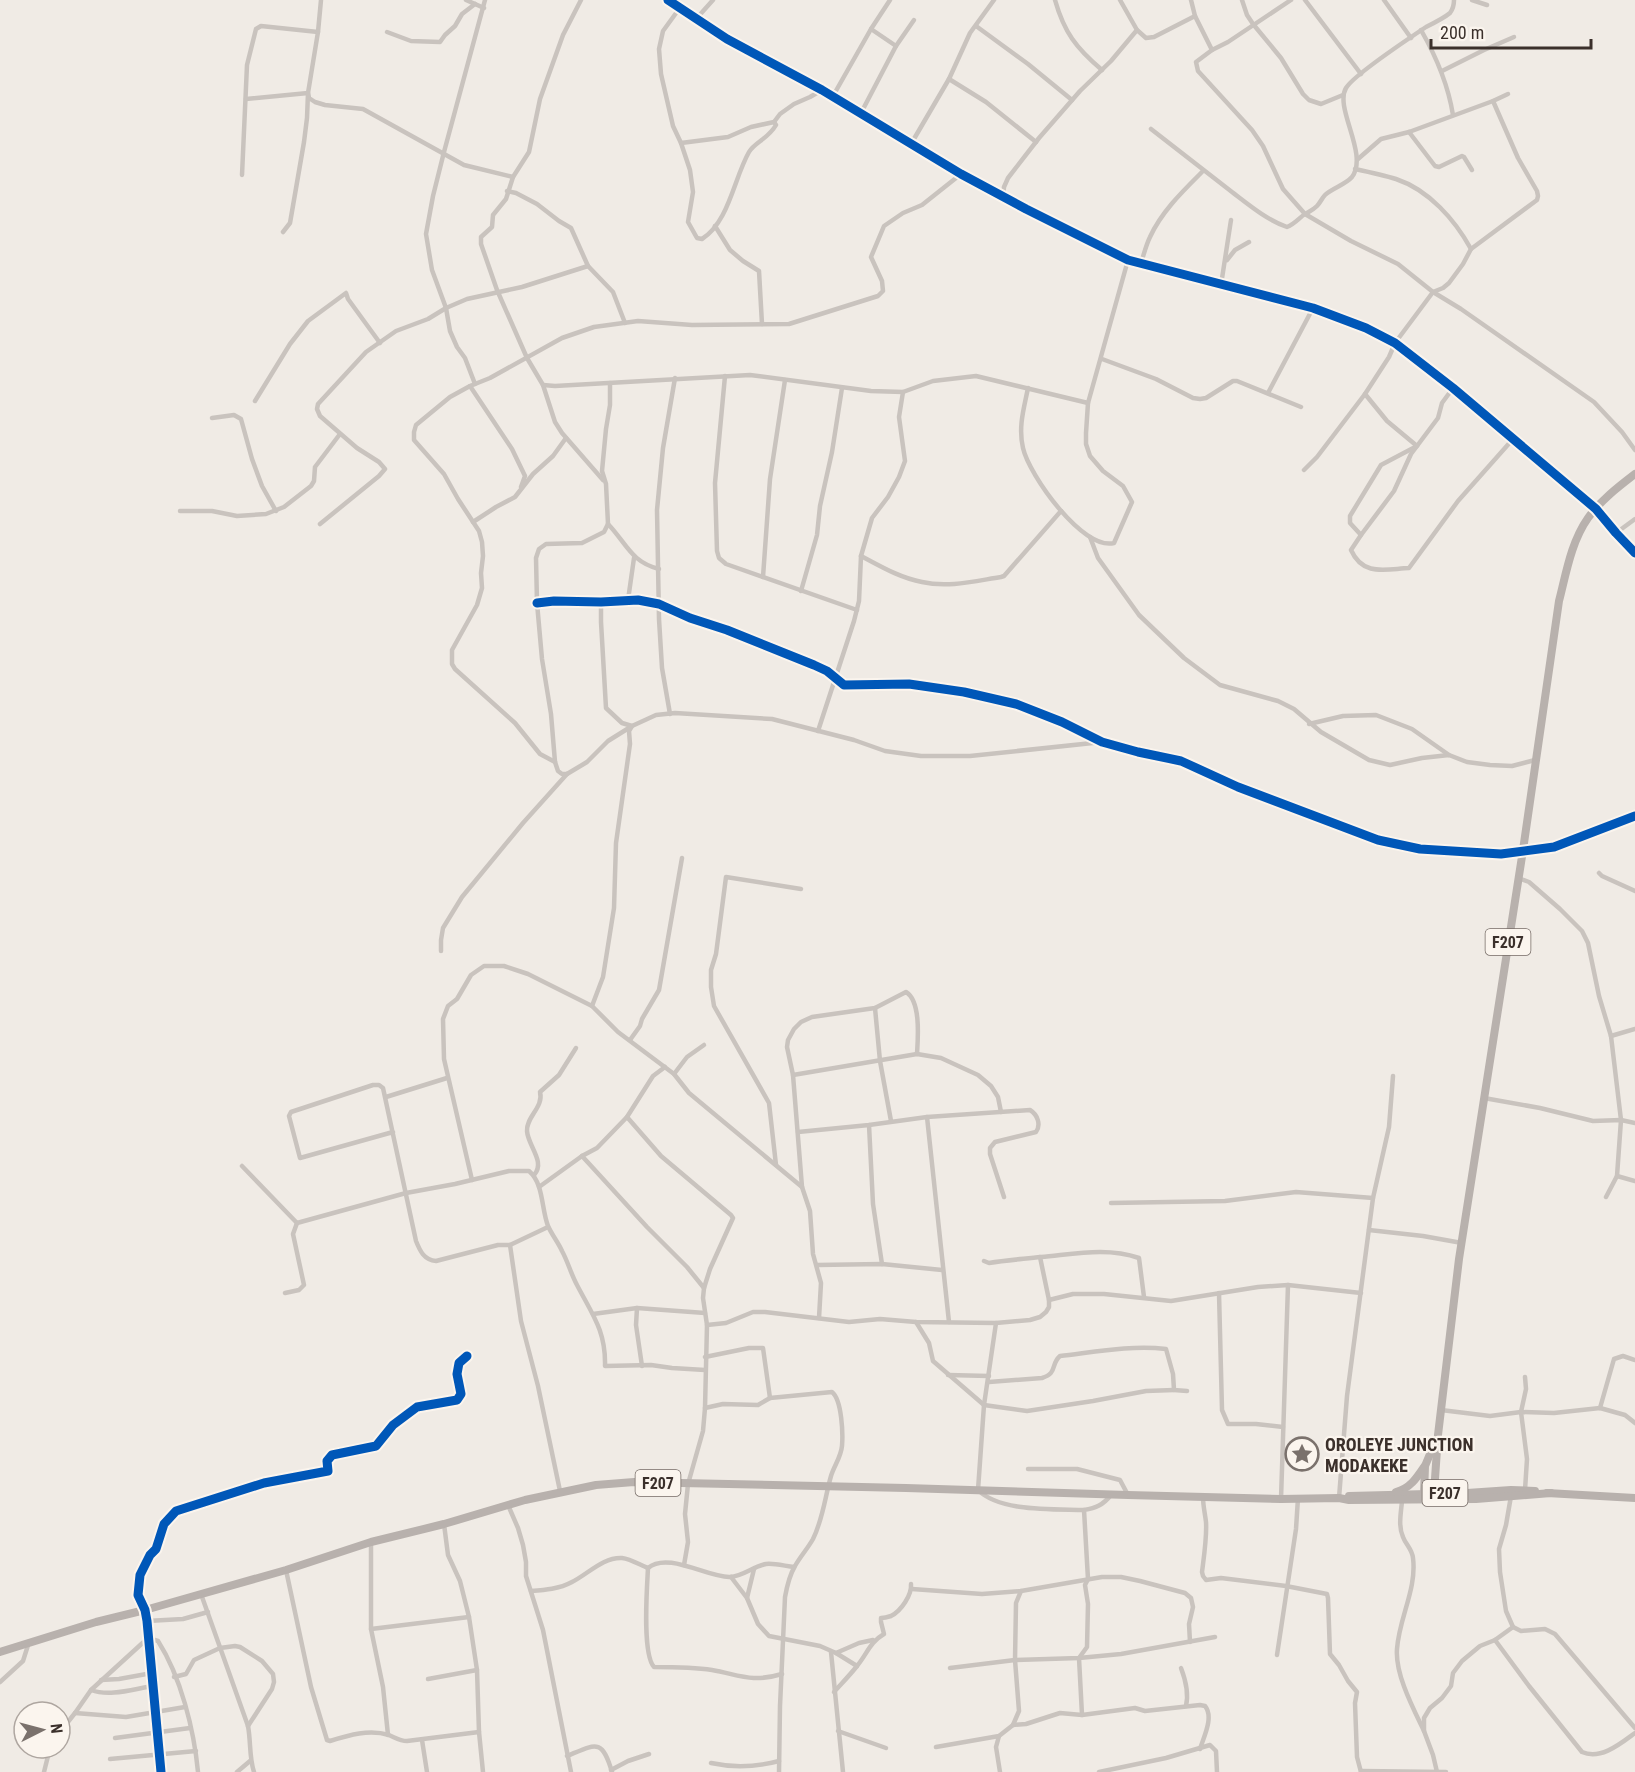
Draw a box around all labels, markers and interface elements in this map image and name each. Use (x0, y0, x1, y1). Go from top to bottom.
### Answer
scale bar (1431, 12, 1592, 50)
text: 200 m (1440, 22, 1484, 43)
road number: F207 (1486, 929, 1530, 955)
place label: OROLEYE JUNCTION MODAKEKE (1325, 1434, 1474, 1476)
place icon: OROLEYE JUNCTION MODAKEKE (1284, 1436, 1320, 1472)
road number: F207 (636, 1470, 680, 1496)
road number: F207 (1422, 1480, 1468, 1506)
north arrow (12, 1700, 72, 1760)
text: N (46, 1723, 66, 1734)

